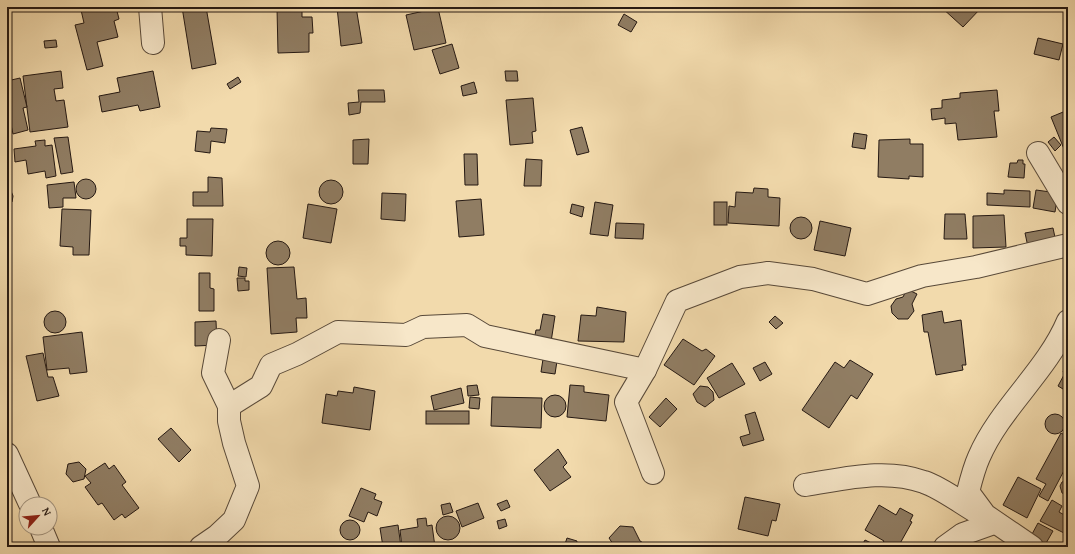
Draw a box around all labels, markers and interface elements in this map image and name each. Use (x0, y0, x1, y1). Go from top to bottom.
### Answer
north arrow (18, 496, 58, 536)
text: N (38, 505, 56, 519)

